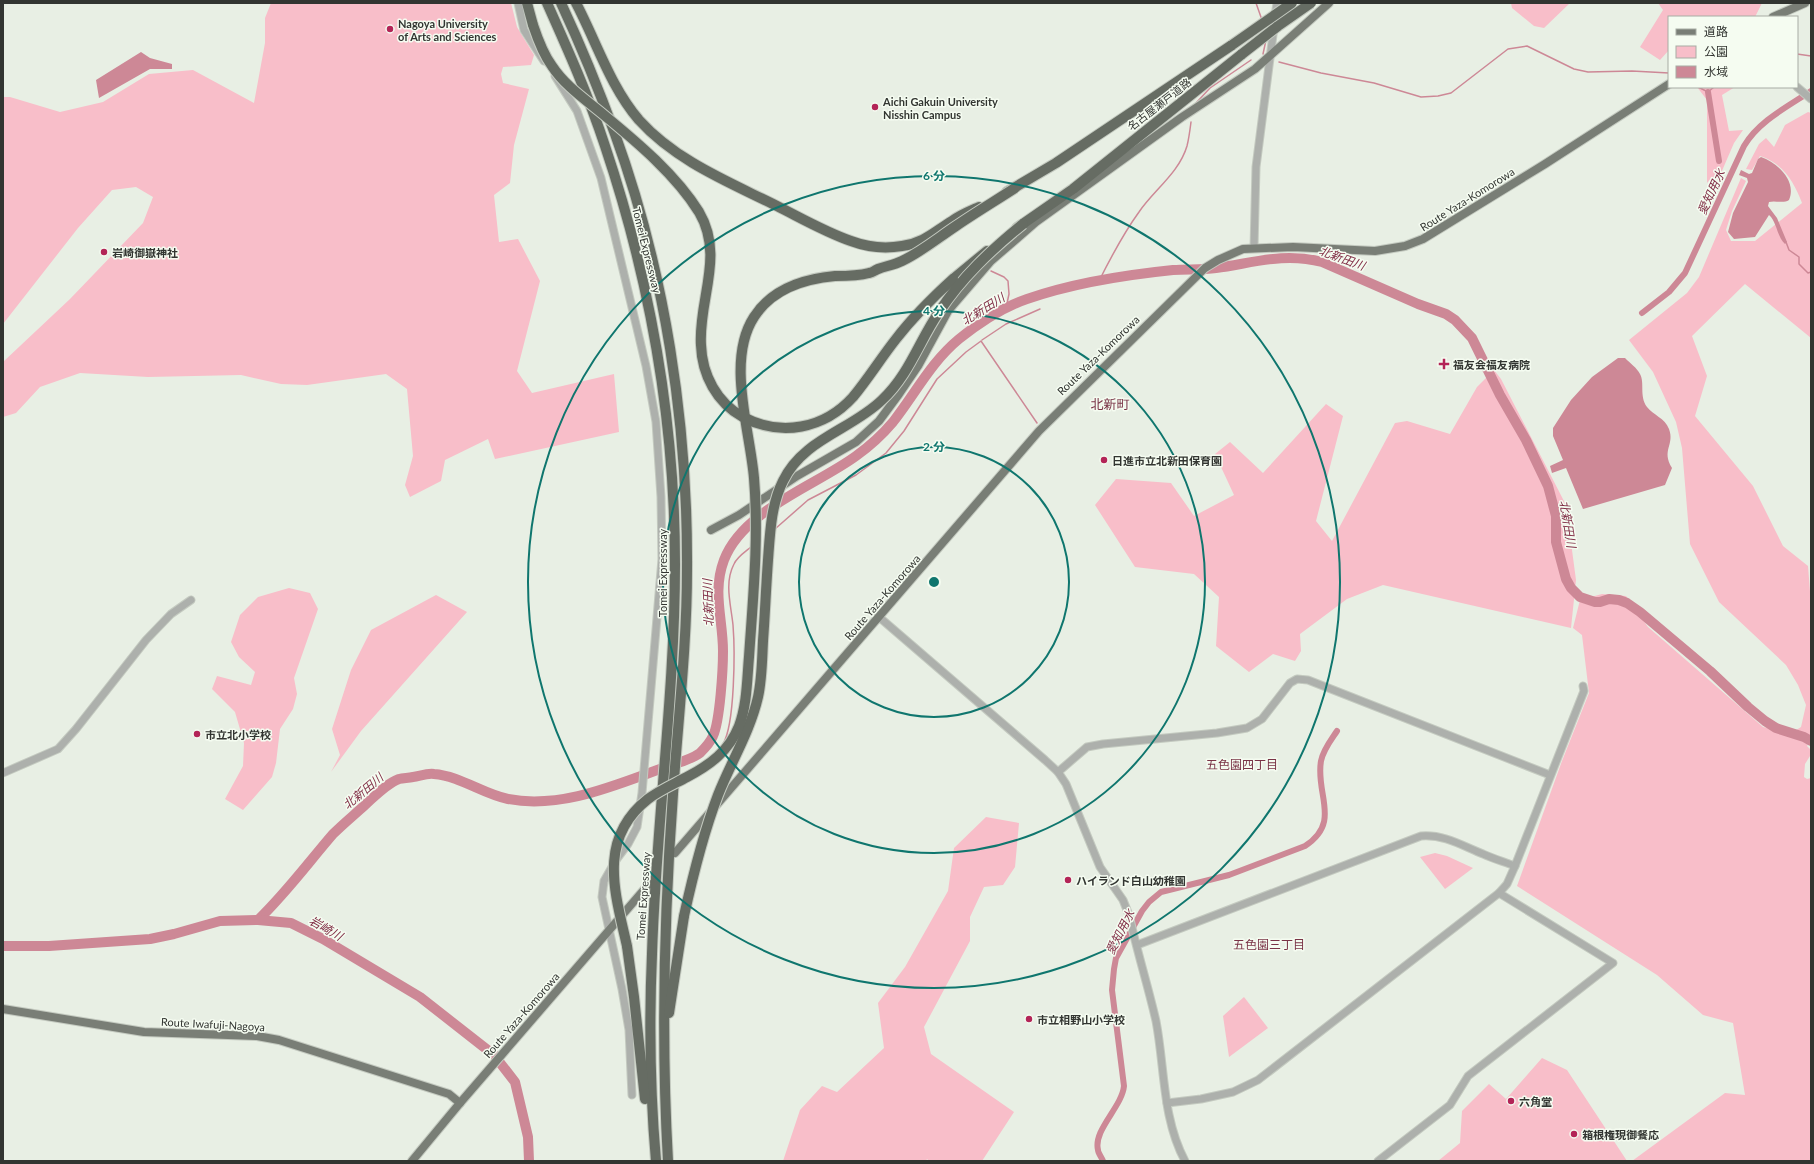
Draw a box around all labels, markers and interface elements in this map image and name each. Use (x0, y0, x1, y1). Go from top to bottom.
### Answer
legend (1668, 16, 1798, 88)
place label: Nagoya University of Arts and Sciences (398, 17, 497, 43)
marker: Nagoya University of Arts and Sciences (385, 24, 395, 34)
text: 道路 (1704, 24, 1728, 39)
text: 公園 (1704, 44, 1728, 59)
text: 水域 (1704, 64, 1728, 79)
street label: 名古屋瀬戸道路 (1125, 75, 1193, 133)
place label: Aichi Gakuin University Nisshin Campus (882, 95, 998, 121)
marker: Aichi Gakuin University Nisshin Campus (870, 102, 880, 112)
street label: Route Yaza-Komorowa (1417, 165, 1517, 233)
water label: 愛知用水 (1694, 165, 1729, 217)
text: 6 分 (923, 168, 945, 183)
street label: Tomei Expressway (630, 206, 664, 295)
water label: 北新田川 (1317, 243, 1369, 274)
place label: 岩崎御嶽神社 (112, 246, 178, 259)
marker: 岩崎御嶽神社 (99, 247, 109, 257)
water label: 北新田川 (959, 289, 1009, 328)
text: 4 分 (923, 303, 945, 318)
street label: Route Yaza-Komorowa (1054, 312, 1142, 398)
marker: 福友会福友病院 (1438, 358, 1450, 370)
place label: 福友会福友病院 (1453, 358, 1530, 371)
district label: 北新町 (1090, 396, 1130, 412)
text: 2 分 (923, 439, 945, 454)
place label: 日進市立北新田保育園 (1112, 454, 1222, 467)
marker: 日進市立北新田保育園 (1099, 455, 1109, 465)
water label: 北新田川 (1557, 499, 1579, 551)
street label: Tomei Expressway (656, 528, 669, 617)
street label: Route Yaza-Komorowa (841, 552, 923, 642)
centre of rings (927, 575, 941, 589)
water label: 北新田川 (700, 577, 716, 627)
place label: 市立北小学校 (205, 728, 271, 741)
marker: 市立北小学校 (192, 729, 202, 739)
district label: 五色園四丁目 (1206, 757, 1278, 772)
water label: 北新田川 (340, 769, 388, 812)
street label: Tomei Expressway (633, 851, 653, 941)
place label: ハイランド白山幼稚園 (1076, 874, 1186, 887)
marker: ハイランド白山幼稚園 (1063, 875, 1073, 885)
water label: 愛知用水 (1102, 905, 1138, 957)
water label: 岩崎川 (307, 913, 347, 944)
district label: 五色園三丁目 (1233, 937, 1305, 952)
street label: Route Yaza-Komorowa (480, 970, 562, 1060)
place label: 市立相野山小学校 (1037, 1013, 1125, 1026)
marker: 市立相野山小学校 (1024, 1014, 1034, 1024)
street label: Route Iwafuji-Nagoya (161, 1015, 265, 1033)
place label: 六角堂 (1519, 1095, 1552, 1108)
marker: 六角堂 (1506, 1096, 1516, 1106)
place label: 箱根権現御餐応 (1582, 1128, 1659, 1141)
marker: 箱根権現御餐応 (1569, 1129, 1579, 1139)

